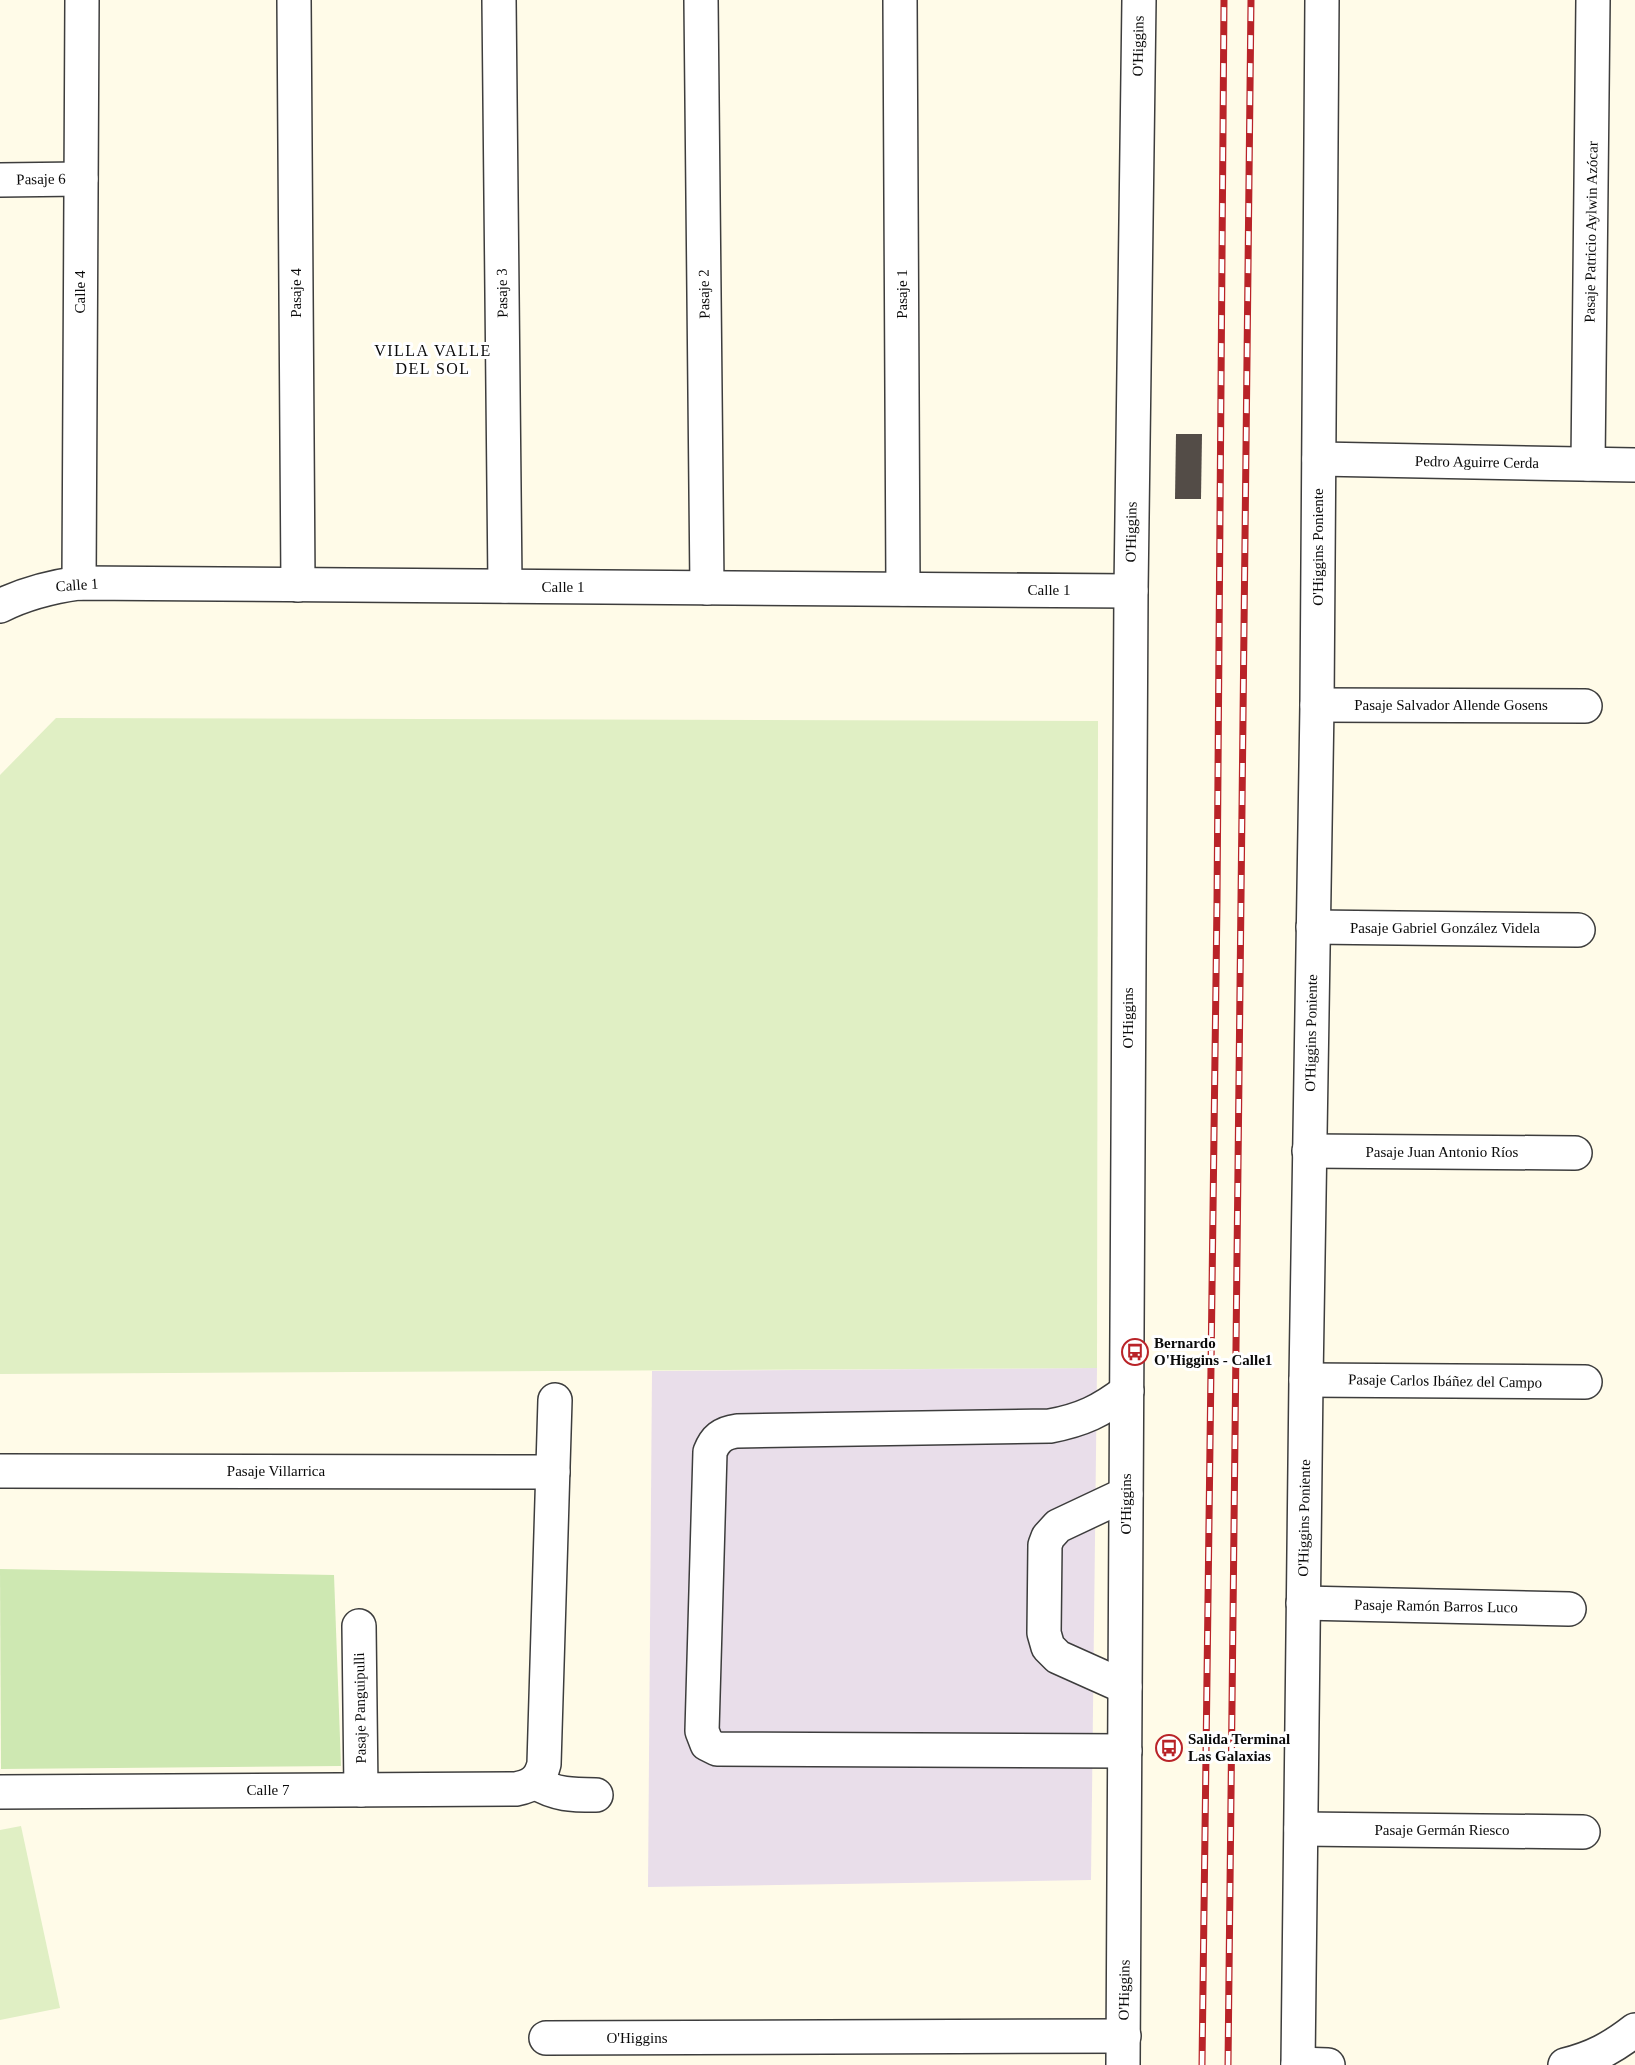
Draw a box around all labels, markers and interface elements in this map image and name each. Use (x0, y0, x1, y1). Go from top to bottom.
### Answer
street label: O'Higgins (1129, 15, 1147, 77)
street label: Pasaje Patricio Aylwin Azócar (1581, 141, 1601, 323)
street label: Pasaje 6 (16, 171, 66, 187)
street label: Pasaje 4 (288, 268, 304, 318)
street label: Pasaje 3 (494, 268, 510, 318)
street label: Pasaje 2 (696, 269, 712, 319)
street label: Pasaje 1 (894, 269, 910, 319)
street label: Calle 4 (72, 270, 88, 313)
district label: VILLA VALLE DEL SOL (374, 342, 492, 377)
street label: Pedro Aguirre Cerda (1415, 453, 1540, 471)
street label: O'Higgins Poniente (1310, 488, 1326, 606)
street label: O'Higgins (1122, 501, 1140, 563)
street label: Calle 1 (55, 576, 99, 594)
street label: Calle 1 (542, 579, 584, 595)
street label: Calle 1 (1028, 582, 1070, 598)
street label: Pasaje Salvador Allende Gosens (1354, 697, 1548, 713)
street label: Pasaje Gabriel González Videla (1350, 920, 1540, 936)
street label: O'Higgins Poniente (1302, 974, 1320, 1092)
street label: O'Higgins (1120, 987, 1136, 1049)
street label: Pasaje Juan Antonio Ríos (1366, 1144, 1519, 1160)
place label: Bernardo O'Higgins - Calle1 (1154, 1335, 1272, 1368)
bus stop icon: Bernardo O'Higgins - Calle1 (1120, 1337, 1150, 1367)
street label: Pasaje Carlos Ibáñez del Campo (1348, 1371, 1542, 1391)
street label: O'Higgins Poniente (1295, 1459, 1313, 1577)
street label: Pasaje Villarrica (227, 1463, 326, 1479)
street label: O'Higgins (1118, 1473, 1134, 1535)
street label: Pasaje Ramón Barros Luco (1354, 1597, 1518, 1615)
street label: Pasaje Panguipulli (351, 1652, 369, 1764)
place label: Salida Terminal Las Galaxias (1188, 1731, 1290, 1764)
bus stop icon: Salida Terminal Las Galaxias (1154, 1733, 1184, 1763)
street label: Calle 7 (247, 1782, 290, 1798)
street label: Pasaje Germán Riesco (1375, 1822, 1509, 1838)
street label: O'Higgins (1115, 1959, 1133, 2021)
street label: O'Higgins (606, 2030, 668, 2046)

